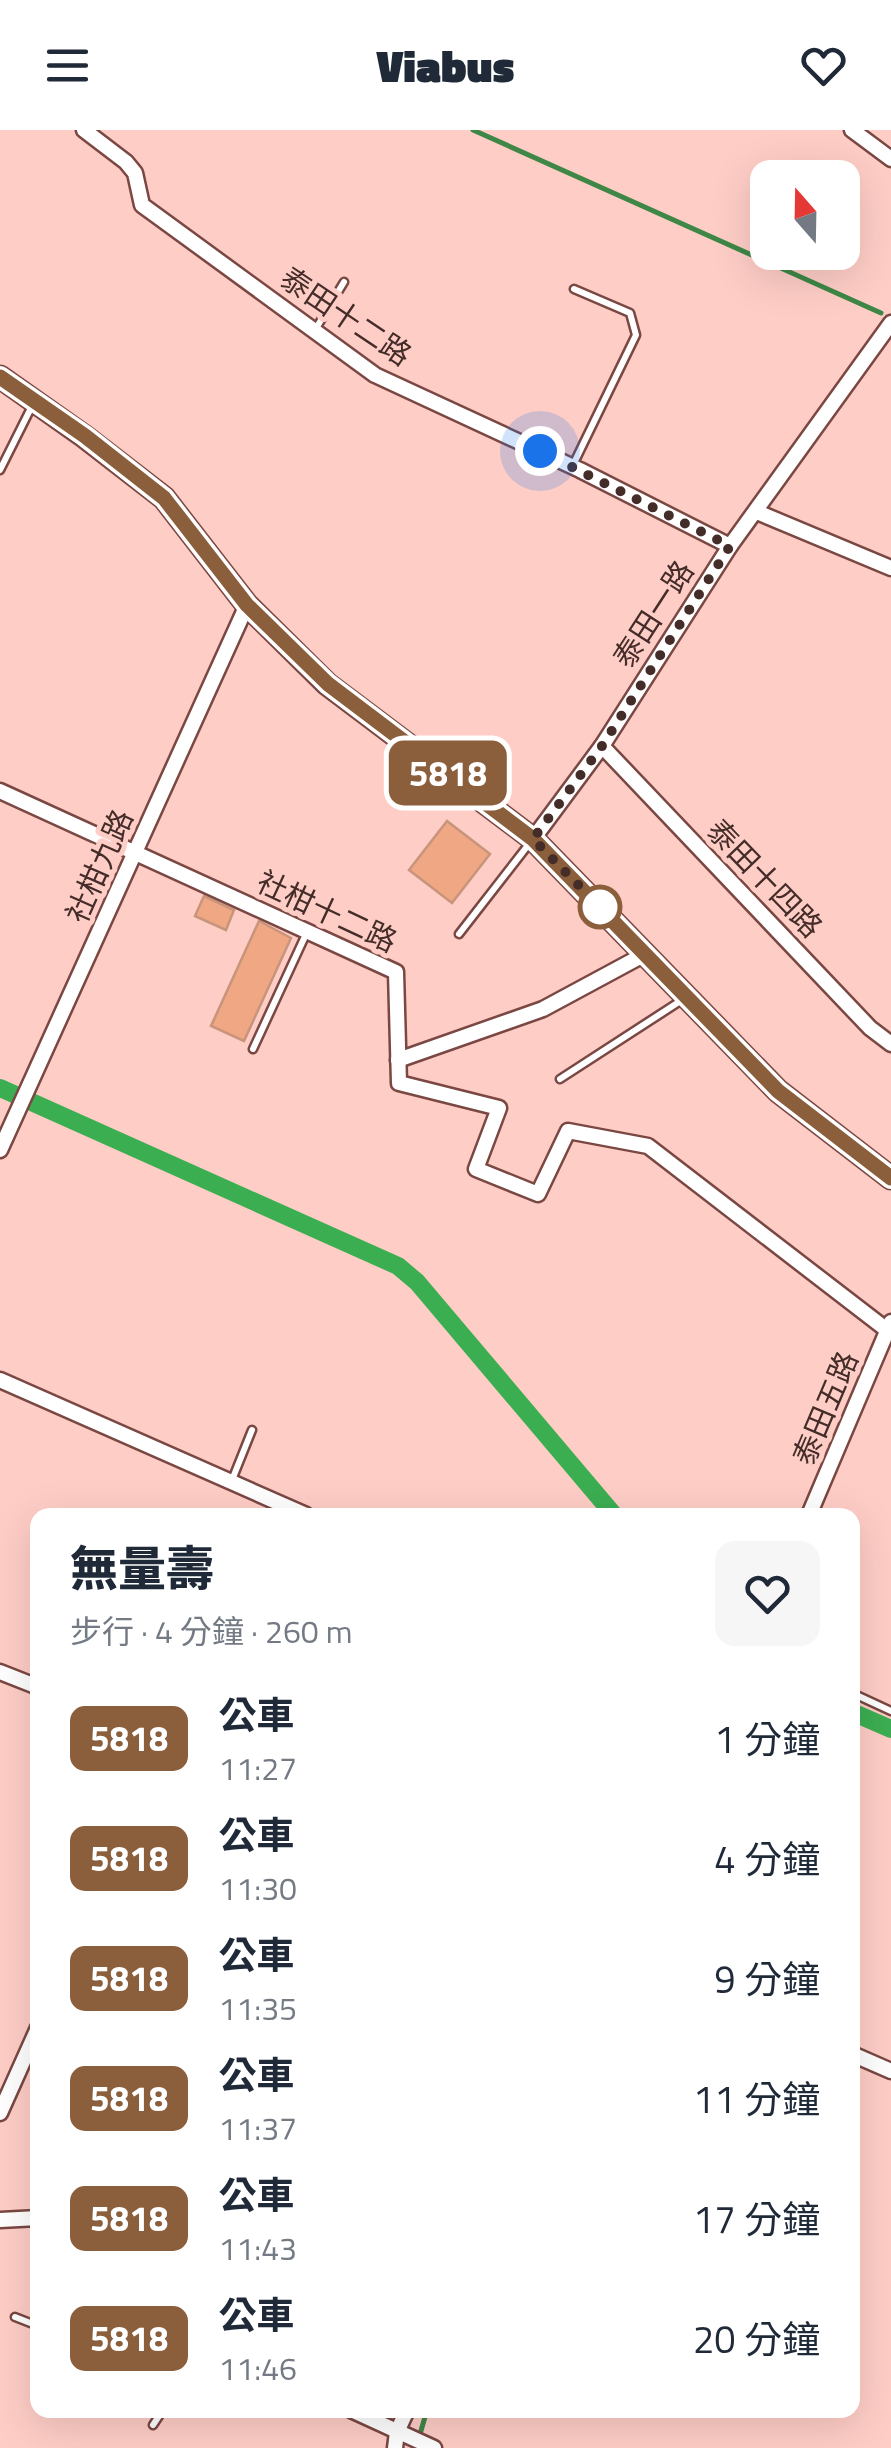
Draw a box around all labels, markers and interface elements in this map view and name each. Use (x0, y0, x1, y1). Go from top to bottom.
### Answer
text: Viabus (376, 31, 515, 99)
icon: menu (40, 38, 95, 93)
icon: heart (796, 38, 851, 93)
north arrow (750, 160, 860, 270)
map controls (750, 160, 860, 270)
street label: 泰田十二路 (271, 255, 421, 377)
your location (515, 426, 565, 476)
street label: 泰田一路 (601, 551, 705, 677)
line badge: 5818 (378, 740, 518, 806)
text: 5818 (409, 746, 487, 800)
street label: 社柑九路 (54, 802, 144, 930)
street label: 泰田十四路 (696, 808, 834, 948)
street label: 社柑十二路 (249, 858, 405, 964)
unlabelled marker (579, 886, 621, 928)
street label: 泰田五路 (780, 1344, 870, 1472)
text: 無量壽 (70, 1532, 214, 1605)
button: heart (715, 1541, 820, 1646)
text: 步行 · 4 分鐘 · 260 m (70, 1607, 353, 1655)
text: 公車 (218, 1686, 294, 1744)
text: 1 分鐘 (714, 1710, 820, 1768)
text: 5818 (90, 1711, 168, 1765)
text: 11:27 (218, 1744, 297, 1792)
text: 公車 (218, 1806, 294, 1864)
text: 4 分鐘 (714, 1830, 820, 1888)
text: 5818 (90, 1831, 168, 1885)
text: 11:30 (218, 1864, 297, 1912)
text: 公車 (218, 1926, 294, 1984)
text: 9 分鐘 (714, 1950, 820, 2008)
text: 5818 (90, 1951, 168, 2005)
text: 11:35 (218, 1984, 297, 2032)
text: 公車 (218, 2046, 294, 2104)
text: 11 分鐘 (693, 2070, 820, 2128)
text: 5818 (90, 2071, 168, 2125)
text: 11:37 (218, 2104, 297, 2152)
text: 公車 (218, 2166, 294, 2224)
text: 17 分鐘 (693, 2190, 820, 2248)
text: 5818 (90, 2191, 168, 2245)
text: 11:43 (218, 2224, 297, 2272)
text: 公車 (218, 2286, 294, 2344)
text: 20 分鐘 (693, 2310, 820, 2368)
text: 5818 (90, 2311, 168, 2365)
text: 11:46 (218, 2344, 297, 2392)

